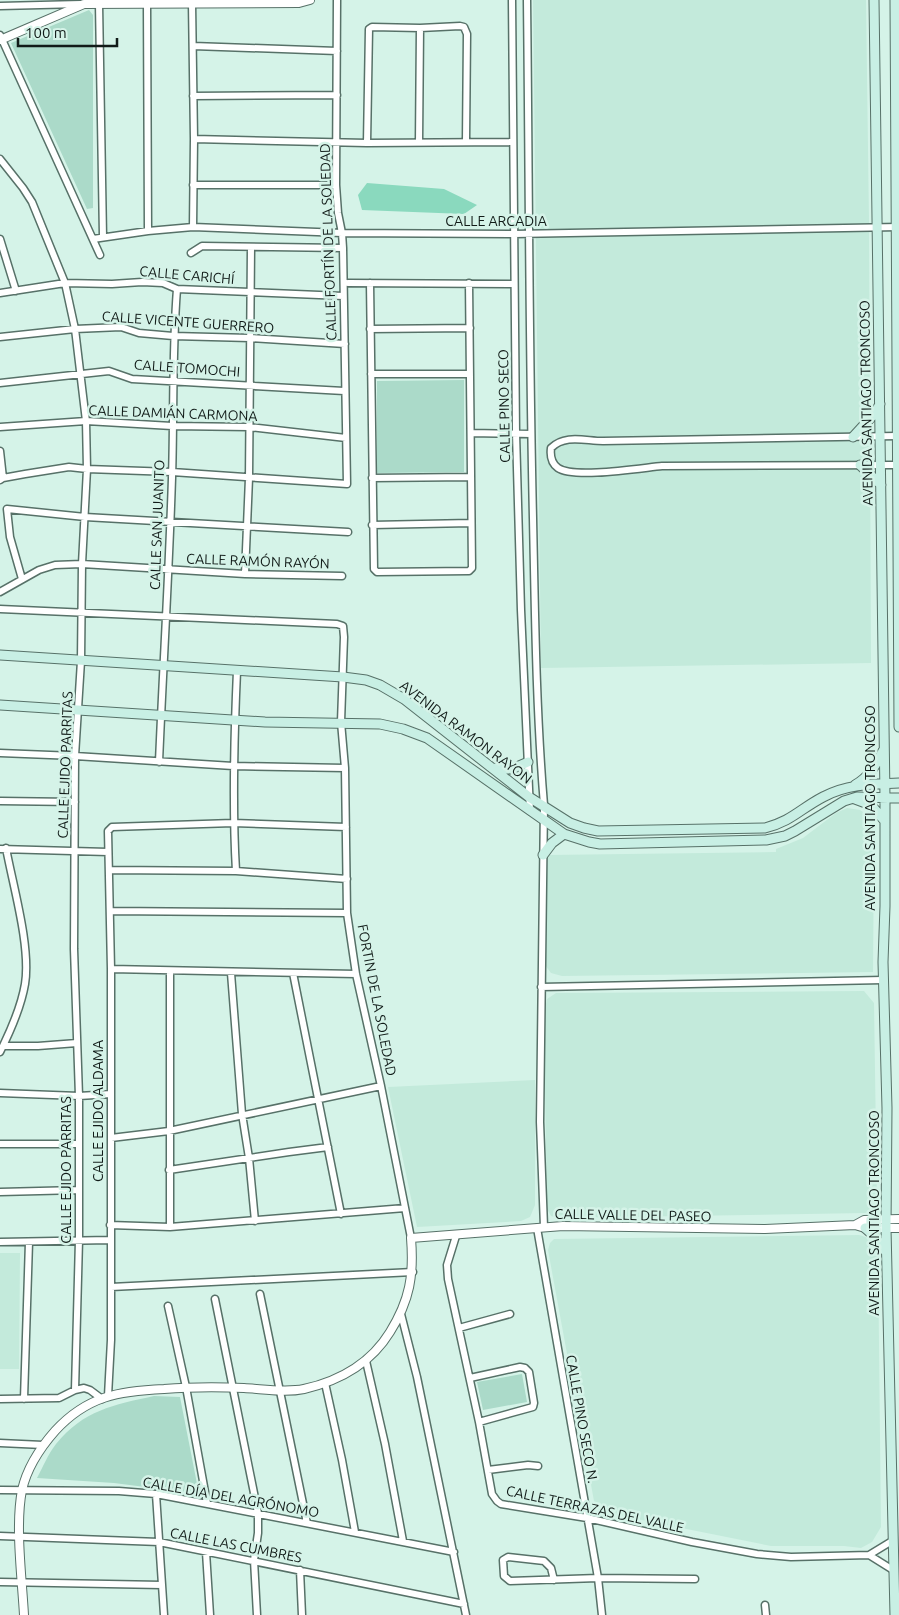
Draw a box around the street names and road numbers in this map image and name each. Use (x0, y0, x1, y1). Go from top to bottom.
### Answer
street label: CALLE FORTÍN DE LA SOLEDAD (316, 143, 339, 341)
street label: CALLE ARCADIA (445, 213, 547, 229)
street label: CALLE CARICHÍ (139, 262, 236, 287)
street label: AVENIDA SANTIAGO TRONCOSO (856, 300, 876, 506)
street label: CALLE VICENTE GUERRERO (101, 308, 275, 336)
street label: CALLE PINO SECO (495, 349, 513, 463)
street label: CALLE TOMOCHI (133, 356, 241, 380)
street label: CALLE DAMIÁN CARMONA (88, 401, 258, 424)
street label: CALLE SAN JUANITO (147, 459, 167, 590)
street label: CALLE RAMÓN RAYÓN (186, 550, 330, 571)
street label: AVENIDA RAMON RAYON (397, 677, 535, 787)
street label: CALLE EJIDO PARRITAS (54, 691, 76, 839)
street label: AVENIDA SANTIAGO TRONCOSO (862, 705, 878, 911)
street label: FORTIN DE LA SOLEDAD (354, 923, 400, 1077)
street label: CALLE EJIDO ALDAMA (90, 1040, 106, 1182)
street label: CALLE EJIDO PARRITAS (58, 1096, 74, 1244)
street label: AVENIDA SANTIAGO TRONCOSO (866, 1110, 882, 1316)
street label: CALLE VALLE DEL PASEO (554, 1206, 712, 1224)
street label: CALLE PINO SECO N. (563, 1353, 601, 1485)
street label: CALLE DÍA DEL AGRÓNOMO (142, 1473, 321, 1520)
street label: CALLE TERRAZAS DEL VALLE (505, 1482, 686, 1536)
street label: CALLE LAS CUMBRES (169, 1524, 303, 1566)

